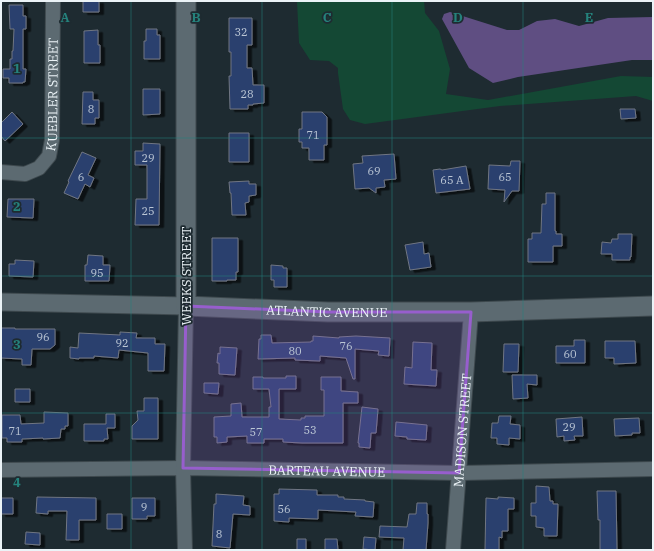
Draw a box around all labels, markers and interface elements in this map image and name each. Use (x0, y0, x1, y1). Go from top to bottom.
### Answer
text: A (60, 9, 70, 26)
text: B (191, 9, 201, 26)
text: C (323, 9, 332, 26)
text: D (453, 9, 463, 26)
text: E (585, 9, 593, 26)
house number: 32 (234, 25, 248, 39)
street label: KUEBLER STREET (42, 37, 62, 152)
text: 1 (13, 60, 21, 77)
house number: 28 (240, 87, 254, 101)
house number: 8 (88, 102, 94, 116)
house number: 71 (306, 128, 320, 142)
house number: 29 (141, 151, 155, 165)
house number: 69 (367, 164, 381, 178)
house number: 6 (78, 170, 84, 184)
house number: 65 (498, 170, 512, 184)
house number: 65 A (440, 173, 464, 187)
text: 2 (13, 198, 21, 215)
house number: 25 (141, 204, 155, 218)
street label: WEEKS STREET (178, 226, 195, 325)
house number: 95 (90, 266, 104, 280)
street label: ATLANTIC AVENUE (266, 301, 388, 321)
house number: 96 (36, 330, 50, 344)
text: 3 (13, 336, 21, 353)
house number: 92 (115, 336, 129, 350)
house number: 76 (339, 339, 353, 353)
house number: 80 (288, 344, 302, 358)
house number: 60 (563, 347, 577, 361)
street label: MADISON STREET (450, 372, 475, 488)
house number: 29 (562, 420, 576, 434)
house number: 53 (303, 423, 317, 437)
house number: 71 (8, 424, 22, 438)
house number: 57 (249, 425, 263, 439)
street label: BARTEAU AVENUE (268, 462, 386, 481)
text: 4 (13, 474, 21, 491)
house number: 9 (141, 500, 147, 514)
house number: 56 (277, 502, 291, 516)
house number: 8 (216, 527, 222, 541)

